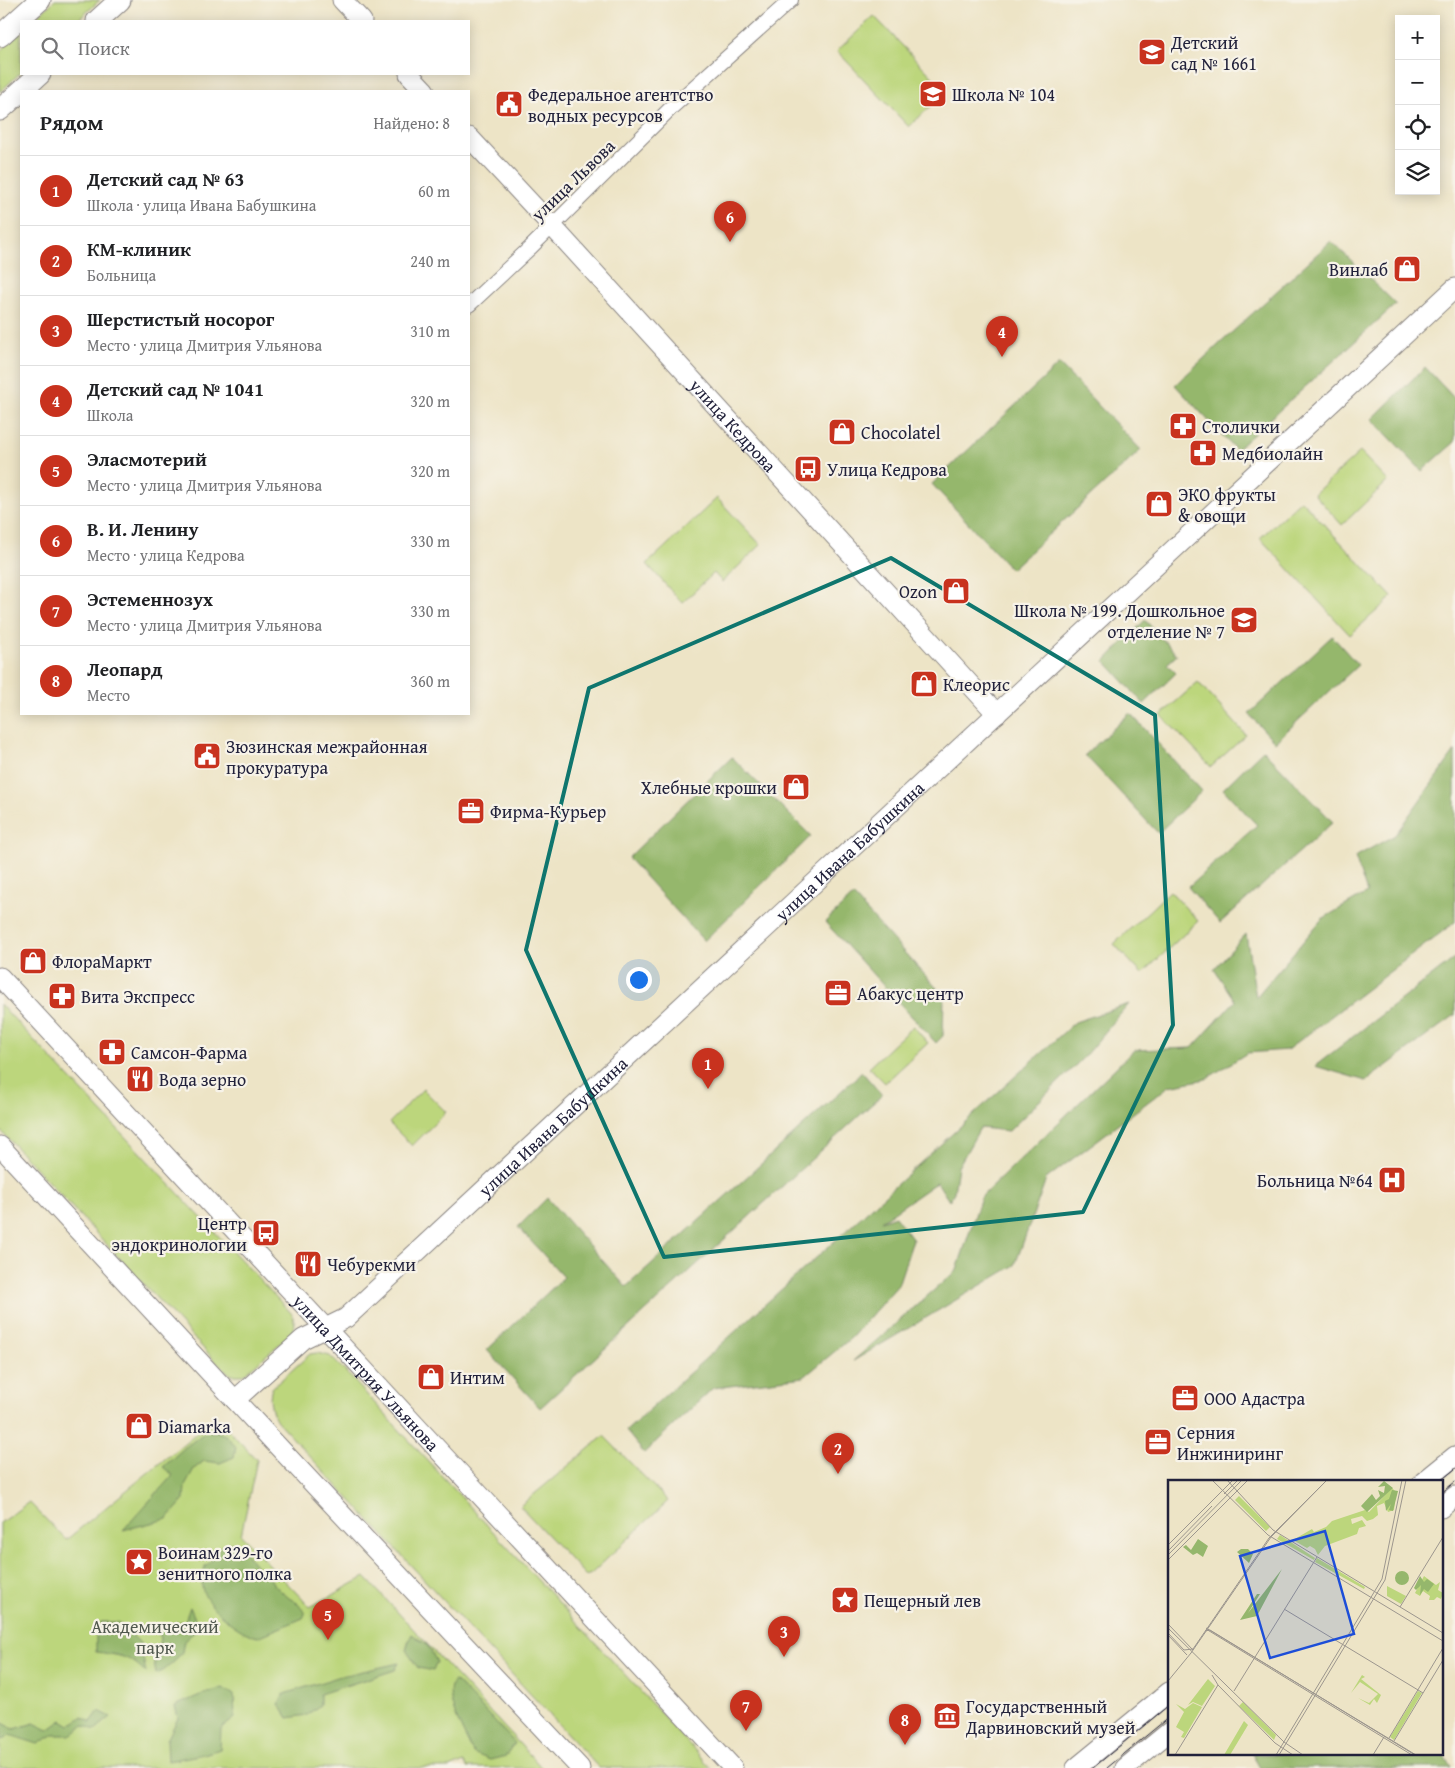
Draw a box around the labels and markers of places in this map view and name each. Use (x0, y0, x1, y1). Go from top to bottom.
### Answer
place label: Детский сад № 1661 (1170, 29, 1257, 77)
school or university icon: Детский сад № 1661 (1137, 37, 1167, 67)
school or university icon: Школа № 104 (918, 79, 948, 109)
place label: Федеральное агентство водных ресурсов (528, 81, 714, 129)
place label: Школа № 104 (952, 81, 1055, 108)
public building icon: Федеральное агентство водных ресурсов (494, 89, 524, 119)
pin: 6 (714, 201, 746, 242)
shop icon: Винлаб (1392, 254, 1422, 284)
place label: Винлаб (1329, 256, 1388, 283)
pin: 4 (986, 316, 1018, 357)
pharmacy icon: Столички (1168, 411, 1198, 441)
place label: Столички (1202, 413, 1280, 440)
shop icon: Chocolatel (827, 417, 857, 447)
place label: Chocolatel (861, 419, 941, 446)
pharmacy icon: Медбиолайн (1188, 438, 1218, 468)
place label: Медбиолайн (1222, 440, 1323, 467)
bus stop icon: Улица Кедрова (793, 454, 823, 484)
place label: Улица Кедрова (827, 456, 947, 483)
place label: ЭКО фрукты & овощи (1178, 481, 1276, 529)
shop icon: ЭКО фрукты & овощи (1144, 489, 1174, 519)
shop icon: Ozon (941, 576, 971, 606)
place label: Ozon (899, 578, 937, 605)
place label: Школа № 199. Дошкольное отделение № 7 (1014, 597, 1225, 645)
school or university icon: Школа № 199. Дошкольное отделение № 7 (1229, 605, 1259, 635)
shop icon: Клеорис (909, 669, 939, 699)
place label: Клеорис (943, 671, 1010, 698)
place label: Зюзинская межрайонная прокуратура (226, 733, 428, 781)
public building icon: Зюзинская межрайонная прокуратура (192, 741, 222, 771)
shop icon: Хлебные крошки (781, 772, 811, 802)
place label: Хлебные крошки (641, 774, 777, 801)
office icon: Фирма-Курьер (456, 796, 486, 826)
place label: Фирма-Курьер (490, 798, 607, 825)
shop icon: ФлораМаркт (18, 946, 48, 976)
place label: ФлораМаркт (52, 948, 152, 975)
office icon: Абакус центр (823, 978, 853, 1008)
place label: Абакус центр (857, 980, 964, 1007)
pharmacy icon: Вита Экспресс (47, 981, 77, 1011)
place label: Вита Экспресс (81, 983, 195, 1010)
pharmacy icon: Самсон-Фарма (97, 1037, 127, 1067)
place label: Самсон-Фарма (131, 1039, 248, 1066)
pin: 1 (692, 1048, 724, 1089)
restaurant icon: Вода зерно (125, 1064, 155, 1094)
place label: Вода зерно (159, 1066, 246, 1093)
hospital icon: Больница №64 (1377, 1165, 1407, 1195)
place label: Больница №64 (1257, 1167, 1373, 1194)
place label: Центр эндокринологии (112, 1210, 247, 1258)
bus stop icon: Центр эндокринологии (251, 1218, 281, 1248)
restaurant icon: Чебурекми (293, 1249, 323, 1279)
place label: Чебурекми (327, 1251, 416, 1278)
shop icon: Интим (416, 1362, 446, 1392)
place label: Интим (450, 1364, 505, 1391)
office icon: ООО Адастра (1170, 1383, 1200, 1413)
place label: ООО Адастра (1204, 1385, 1305, 1412)
shop icon: Diamarka (124, 1411, 154, 1441)
place label: Diamarka (158, 1413, 231, 1440)
place label: Серния Инжиниринг (1177, 1419, 1283, 1467)
office icon: Серния Инжиниринг (1143, 1427, 1173, 1457)
pin: 2 (822, 1433, 854, 1474)
place label: Воинам 329-го зенитного полка (158, 1539, 292, 1587)
place icon: Воинам 329-го зенитного полка (124, 1547, 154, 1577)
place icon: Пещерный лев (830, 1585, 860, 1615)
place label: Пещерный лев (864, 1587, 981, 1614)
pin: 5 (312, 1599, 344, 1640)
pin: 3 (768, 1616, 800, 1657)
pin: 7 (730, 1690, 762, 1731)
place label: Государственный Дарвиновский музей (965, 1693, 1136, 1741)
museum icon: Государственный Дарвиновский музей (932, 1701, 962, 1731)
pin: 8 (889, 1704, 921, 1745)

